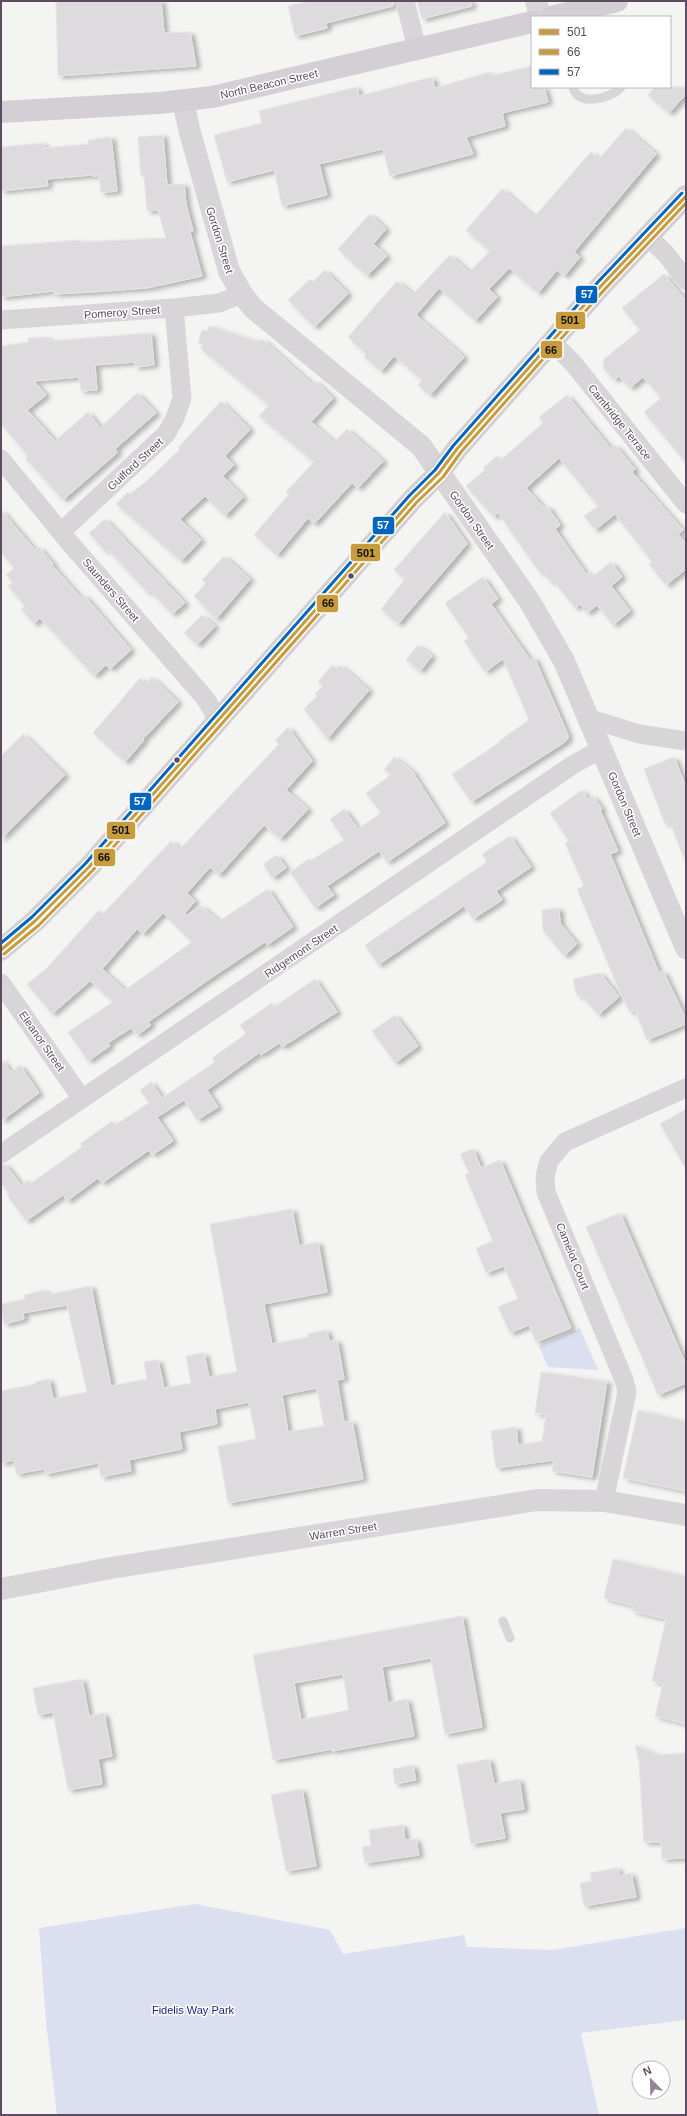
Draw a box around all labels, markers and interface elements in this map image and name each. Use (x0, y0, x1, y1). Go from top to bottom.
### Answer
legend (531, 16, 671, 88)
text: 501 (567, 25, 587, 39)
text: 66 (567, 45, 581, 59)
text: 57 (567, 65, 581, 79)
street label: North Beacon Street (219, 67, 319, 101)
street label: Gordon Street (204, 205, 236, 275)
line badge: 57 (575, 285, 598, 304)
text: 57 (581, 288, 593, 300)
street label: Pomeroy Street (83, 303, 161, 321)
line badge: 501 (555, 311, 586, 330)
text: 501 (561, 314, 579, 326)
line badge: 66 (540, 340, 563, 359)
text: 66 (545, 344, 557, 356)
street label: Cambridge Terrace (586, 382, 654, 462)
street label: Guilford Street (105, 435, 165, 493)
street label: Gordon Street (447, 488, 497, 552)
line badge: 57 (372, 516, 395, 535)
text: 57 (377, 519, 389, 531)
line badge: 501 (350, 543, 381, 562)
text: 501 (357, 547, 375, 559)
street label: Saunders Street (80, 556, 142, 624)
unlabelled marker (346, 571, 356, 581)
line badge: 66 (316, 594, 339, 613)
text: 66 (322, 597, 334, 609)
unlabelled marker (172, 755, 182, 765)
street label: Gordon Street (606, 770, 644, 838)
line badge: 57 (129, 792, 152, 811)
text: 57 (134, 795, 146, 807)
line badge: 501 (106, 821, 136, 840)
text: 501 (112, 824, 130, 836)
line badge: 66 (93, 848, 116, 867)
text: 66 (98, 851, 110, 863)
street label: Ridgemont Street (262, 922, 340, 980)
street label: Eleanor Street (17, 1009, 67, 1073)
street label: Camelot Court (554, 1221, 592, 1291)
street label: Warren Street (308, 1520, 378, 1542)
park label: Fidelis Way Park (152, 2004, 235, 2016)
north arrow (631, 2060, 671, 2100)
text: N (641, 2064, 653, 2078)

